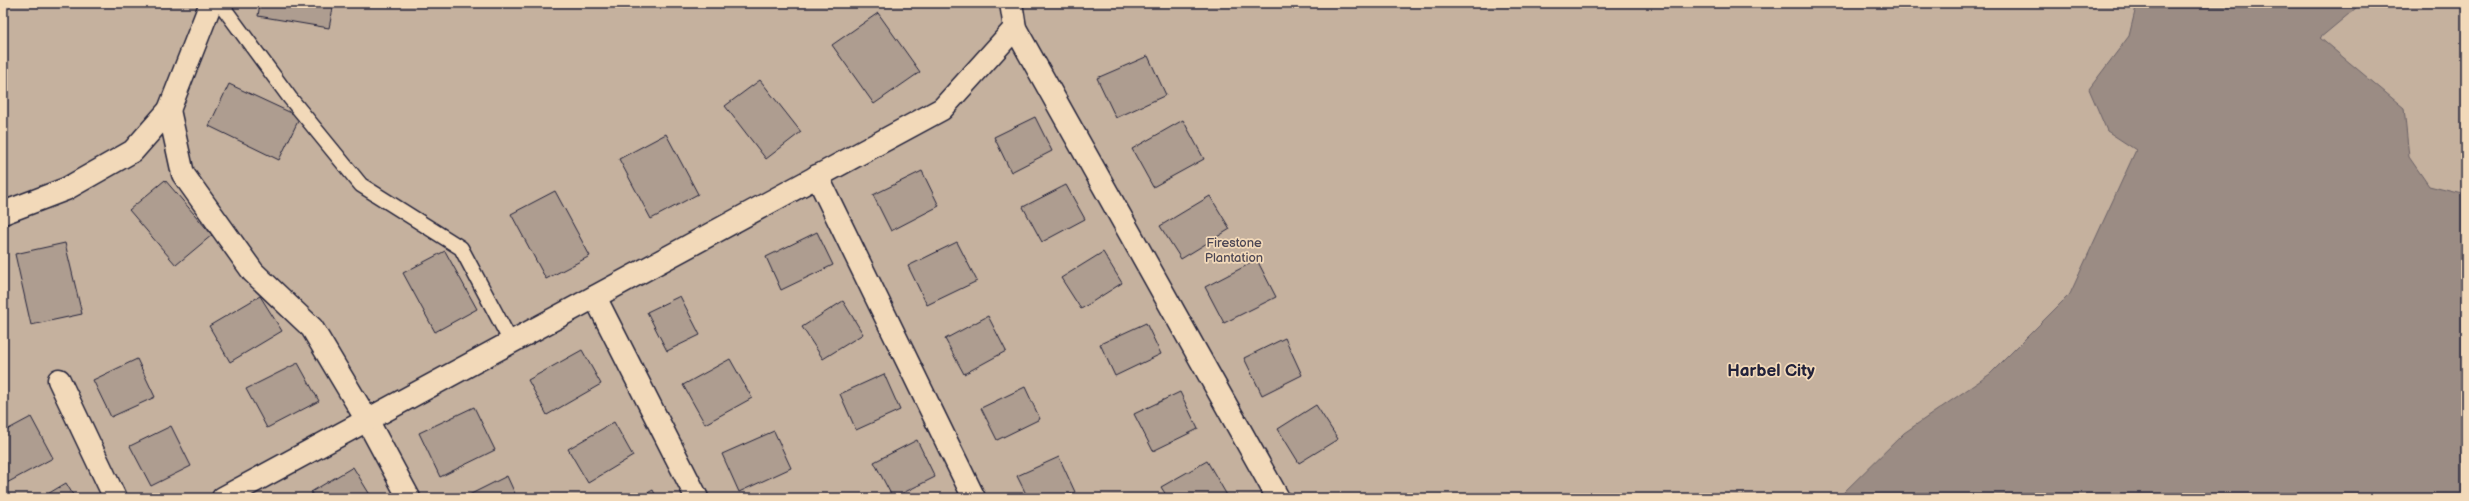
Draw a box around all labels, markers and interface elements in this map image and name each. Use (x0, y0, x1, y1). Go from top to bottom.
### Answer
park label: Firestone Plantation (1205, 235, 1263, 266)
district label: Harbel City (1727, 361, 1815, 381)

